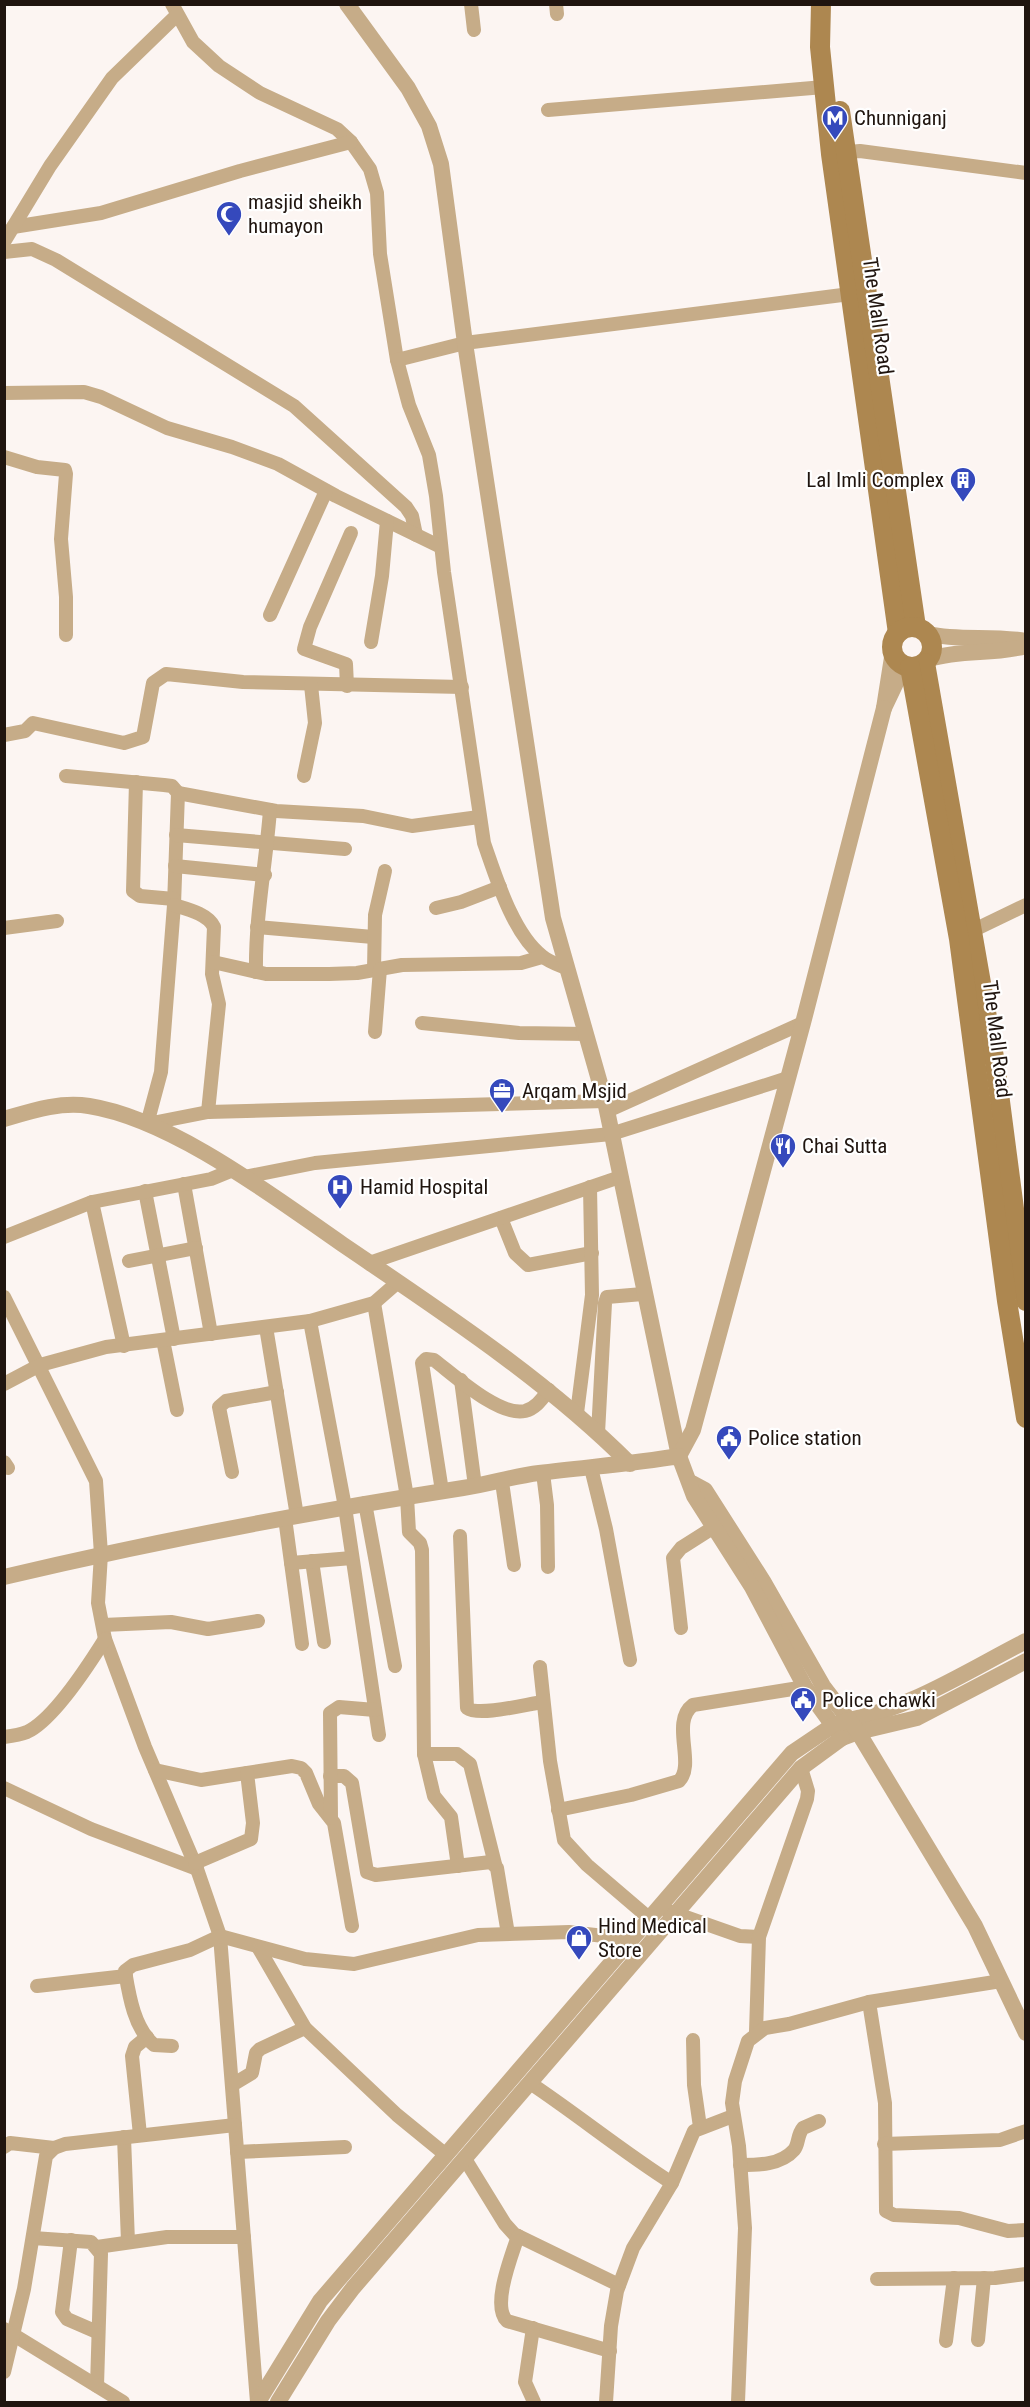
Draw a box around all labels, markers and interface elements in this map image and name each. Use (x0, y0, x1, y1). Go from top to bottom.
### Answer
metro station icon: Chunniganj (820, 103, 850, 141)
place label: Chunniganj (854, 106, 947, 130)
place label: masjid sheikh humayon (248, 190, 362, 238)
mosque icon: masjid sheikh humayon (214, 199, 244, 237)
street label: The Mall Road (858, 256, 898, 376)
building icon: Lal Imli Complex (948, 465, 978, 503)
place label: Lal Imli Complex (806, 468, 944, 492)
street label: The Mall Road (978, 979, 1016, 1099)
office icon: Arqam Msjid (487, 1076, 517, 1114)
place label: Arqam Msjid (522, 1079, 627, 1103)
restaurant icon: Chai Sutta (768, 1131, 798, 1169)
place label: Chai Sutta (802, 1134, 887, 1158)
hospital icon: Hamid Hospital (325, 1172, 355, 1210)
place label: Hamid Hospital (360, 1175, 488, 1199)
public building icon: Police station (714, 1423, 744, 1461)
place label: Police station (748, 1426, 862, 1450)
public building icon: Police chawki (788, 1685, 818, 1723)
place label: Police chawki (822, 1688, 936, 1712)
place label: Hind Medical Store (598, 1914, 707, 1962)
shop icon: Hind Medical Store (564, 1923, 594, 1961)

